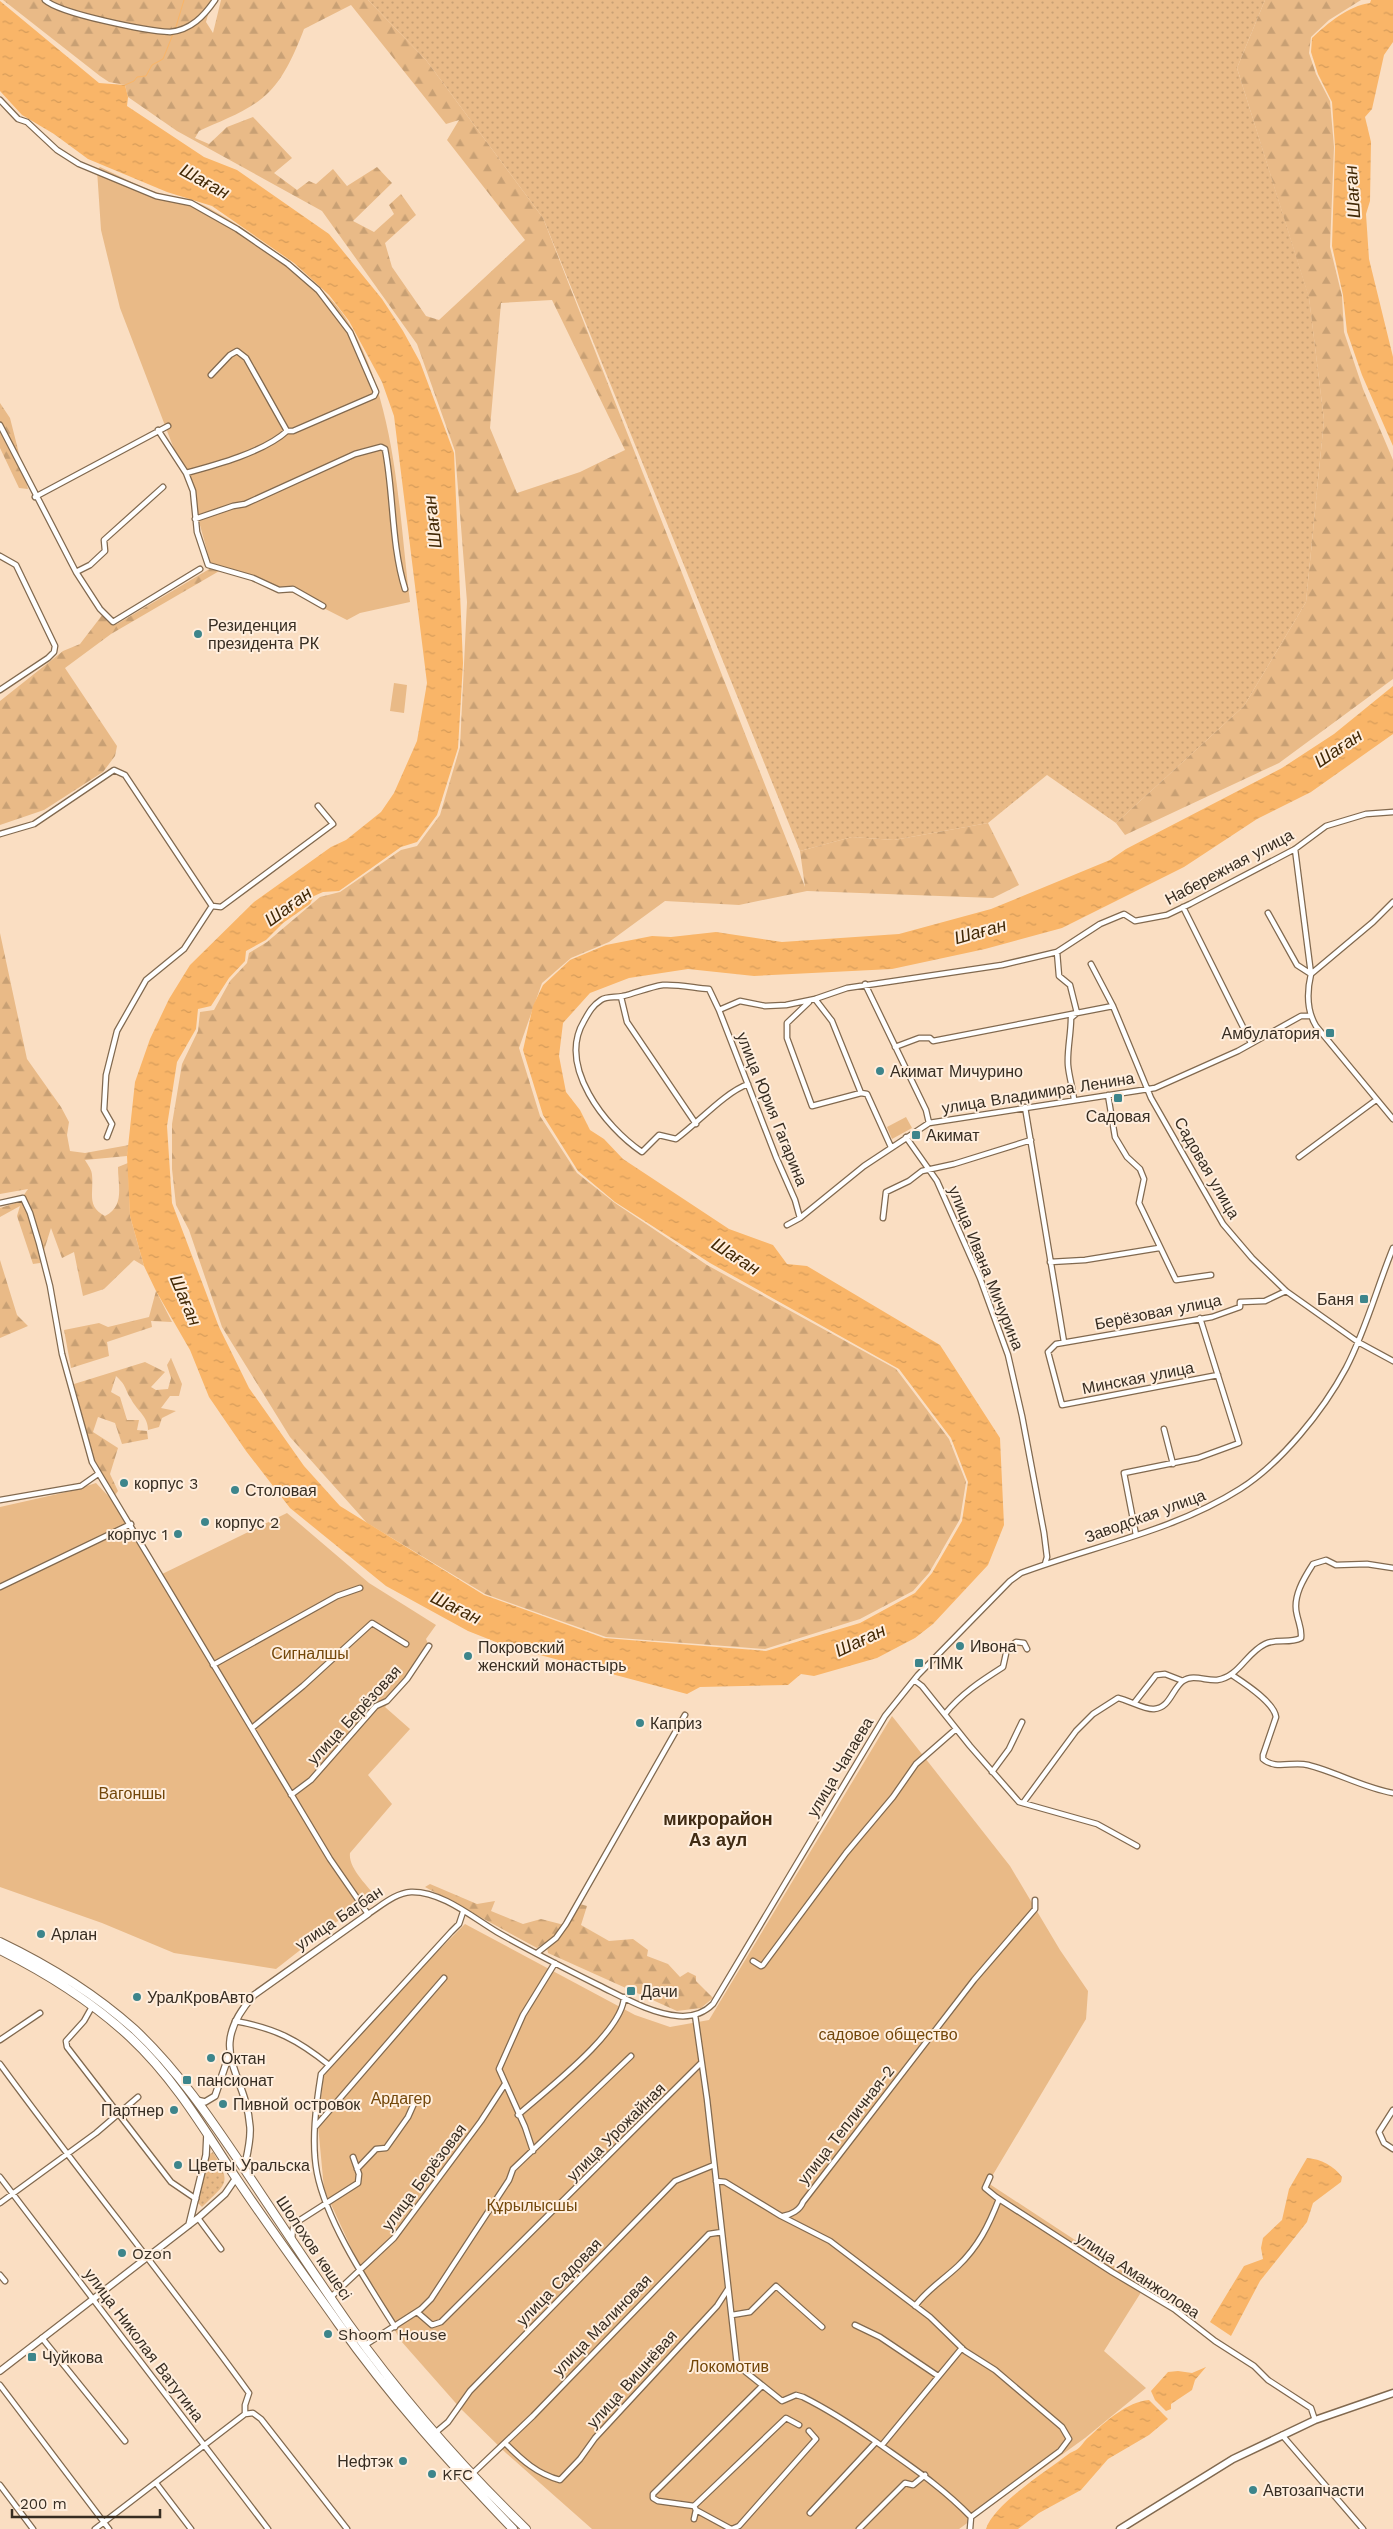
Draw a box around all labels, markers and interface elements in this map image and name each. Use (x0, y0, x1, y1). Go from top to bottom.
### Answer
water label: Шаған (177, 159, 233, 203)
water label: Шаған (1340, 165, 1364, 219)
water label: Шаған (418, 494, 446, 550)
place label: Резиденция президента РК (208, 616, 320, 653)
marker: Резиденция президента РК (192, 628, 204, 640)
water label: Шаған (1310, 724, 1366, 772)
street label: Набережная улица (1162, 825, 1296, 909)
water label: Шаған (260, 882, 316, 930)
water label: Шаған (951, 914, 1009, 948)
place label: Амбулатория (1222, 1024, 1320, 1043)
marker: Амбулатория (1324, 1027, 1336, 1039)
street label: улица Юрия Гагарина (732, 1029, 812, 1189)
place label: Акимат Мичурино (890, 1062, 1023, 1081)
marker: Акимат Мичурино (874, 1065, 886, 1077)
street label: улица Владимира Ленина (940, 1068, 1136, 1118)
marker: Садовая (1112, 1092, 1124, 1104)
place label: Садовая (1086, 1107, 1150, 1126)
street label: Садовая улица (1170, 1114, 1244, 1222)
place label: Акимат (926, 1126, 980, 1145)
marker: Акимат (910, 1129, 922, 1141)
street label: улица Ивана Мичурина (944, 1183, 1028, 1353)
water label: Шаған (708, 1233, 764, 1279)
water label: Шаған (166, 1271, 206, 1329)
street label: Берёзовая улица (1093, 1290, 1223, 1334)
place label: Баня (1317, 1290, 1354, 1309)
marker: Баня (1358, 1293, 1370, 1305)
street label: Минская улица (1080, 1358, 1196, 1398)
place label: корпус 3 (134, 1474, 198, 1493)
marker: корпус 3 (118, 1477, 130, 1489)
place label: Столовая (245, 1481, 317, 1500)
marker: Столовая (229, 1484, 241, 1496)
street label: Заводская улица (1082, 1485, 1208, 1547)
place label: корпус 2 (215, 1513, 279, 1532)
marker: корпус 2 (199, 1516, 211, 1528)
place label: корпус 1 (107, 1525, 168, 1544)
marker: корпус 1 (172, 1528, 184, 1540)
water label: Шаған (427, 1586, 485, 1628)
water label: Шаған (831, 1619, 889, 1661)
place label: Ивона (970, 1637, 1017, 1656)
place label: Покровский женский монастырь (478, 1638, 626, 1675)
marker: Ивона (954, 1640, 966, 1652)
park label: Сигналшы (271, 1644, 349, 1663)
marker: Покровский женский монастырь (462, 1650, 474, 1662)
place label: ПМК (929, 1654, 964, 1673)
marker: ПМК (913, 1657, 925, 1669)
street label: улица Берёзовая (303, 1662, 405, 1768)
place label: Каприз (650, 1714, 702, 1733)
street label: улица Чапаева (803, 1714, 877, 1820)
marker: Каприз (634, 1717, 646, 1729)
park label: Вагоншы (98, 1784, 166, 1803)
district label: микрорайон Аз аул (663, 1808, 773, 1850)
street label: улица Багбан (292, 1882, 386, 1954)
place label: Арлан (51, 1925, 97, 1944)
marker: Арлан (35, 1928, 47, 1940)
place label: Дачи (641, 1982, 678, 2001)
marker: Дачи (625, 1985, 637, 1997)
place label: УралКровАвто (147, 1988, 254, 2007)
marker: УралКровАвто (131, 1991, 143, 2003)
park label: садовое общество (818, 2025, 958, 2044)
place label: Октан (221, 2049, 266, 2068)
marker: Октан (205, 2052, 217, 2064)
street label: улица Тепличная-2 (794, 2062, 898, 2188)
place label: пансионат (197, 2071, 275, 2090)
marker: пансионат (181, 2074, 193, 2086)
street label: улица Урожайная (563, 2079, 669, 2185)
park label: Ардагер (371, 2089, 431, 2108)
place label: Пивной островок (233, 2095, 361, 2114)
marker: Пивной островок (217, 2098, 229, 2110)
place label: Партнер (101, 2101, 164, 2120)
marker: Партнер (168, 2104, 180, 2116)
street label: улица Берёзовая (378, 2120, 470, 2234)
place label: Цветы Уральска (188, 2156, 310, 2175)
marker: Цветы Уральска (172, 2159, 184, 2171)
street label: Шолохов көшесі (272, 2192, 356, 2304)
park label: Құрылысшы (487, 2196, 577, 2215)
street label: улица Аманжолова (1073, 2228, 1204, 2322)
street label: улица Садовая (513, 2234, 605, 2330)
place label: Ozon (132, 2244, 172, 2263)
marker: Ozon (116, 2247, 128, 2259)
street label: улица Николая Ватутина (80, 2265, 208, 2425)
street label: улица Малиновая (549, 2270, 655, 2380)
place label: Shoom House (338, 2325, 447, 2344)
street label: улица Вишнёвая (583, 2326, 681, 2432)
marker: Shoom House (322, 2328, 334, 2340)
place label: Чуйкова (42, 2348, 103, 2367)
marker: Чуйкова (26, 2351, 38, 2363)
park label: Локомотив (689, 2357, 769, 2376)
place label: Нефтэк (337, 2452, 394, 2471)
marker: Нефтэк (397, 2455, 409, 2467)
place label: KFC (442, 2465, 473, 2484)
marker: KFC (426, 2468, 438, 2480)
place label: Автозапчасти (1263, 2481, 1364, 2500)
marker: Автозапчасти (1247, 2484, 1259, 2496)
scale bar (12, 2486, 160, 2518)
text: 200 m (20, 2495, 67, 2513)

